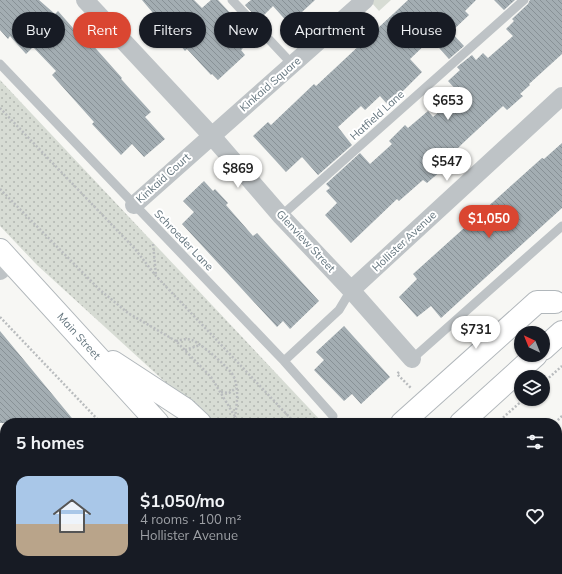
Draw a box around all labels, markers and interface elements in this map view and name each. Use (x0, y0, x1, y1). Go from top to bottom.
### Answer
chip: Buy (12, 12, 65, 48)
chip: Rent (73, 12, 131, 48)
chip: Filters (139, 12, 206, 48)
chip: New (214, 12, 272, 48)
chip: Apartment (280, 12, 379, 48)
chip: House (387, 12, 456, 48)
street label: Kinkaid Square (236, 54, 304, 114)
street label: Hatfield Lane (347, 87, 407, 143)
pin: $653 (424, 87, 472, 121)
text: $653 (432, 92, 464, 108)
pin: $547 (423, 148, 471, 182)
street label: Kinkaid Court (133, 150, 193, 206)
text: $547 (431, 153, 463, 169)
pin: $869 (214, 155, 262, 189)
text: $869 (222, 160, 254, 176)
pin: $1,050 (456, 205, 522, 239)
street label: Schroeder Lane (151, 207, 217, 273)
street label: Glenview Street (274, 207, 339, 275)
street label: Hollister Avenue (369, 208, 439, 274)
text: $1,050 (468, 210, 510, 226)
street label: Main Street (54, 310, 104, 362)
pin: $731 (452, 316, 500, 350)
text: $731 (460, 321, 492, 337)
north arrow (514, 326, 550, 362)
map controls (514, 326, 550, 406)
button: layers (514, 370, 550, 406)
icon: filters (524, 431, 546, 453)
text: 5 homes (16, 432, 84, 453)
text: $1,050/mo (140, 490, 225, 511)
icon: home (48, 492, 96, 540)
icon: heart (524, 505, 546, 527)
text: 4 rooms · 100 m² (140, 511, 241, 527)
text: Hollister Avenue (140, 527, 238, 543)

